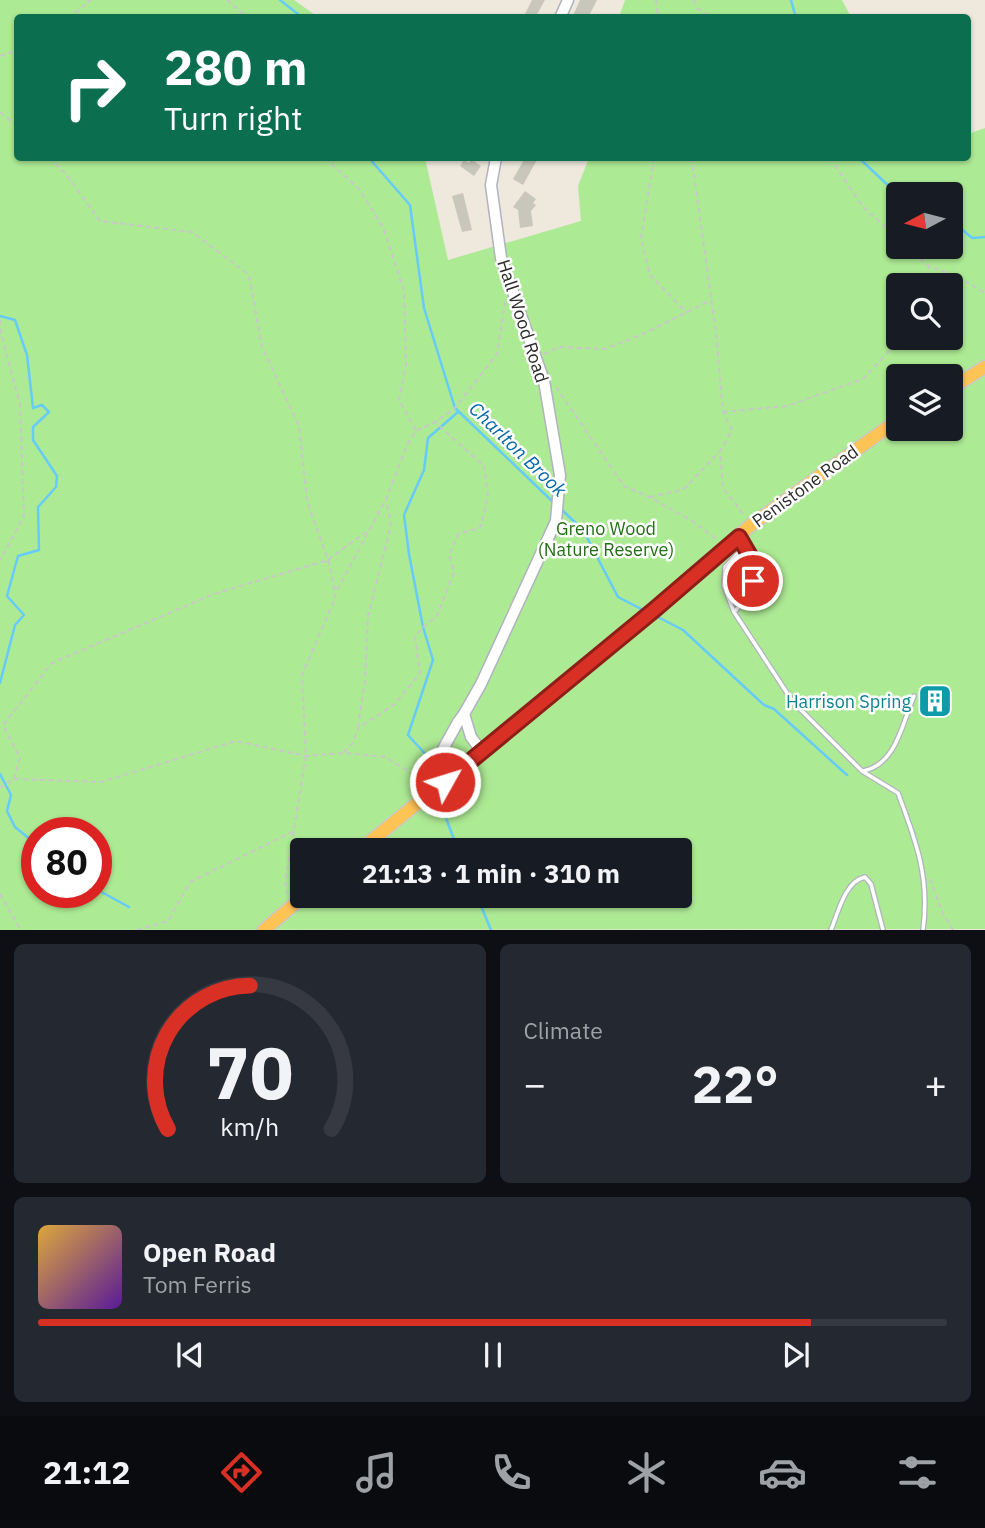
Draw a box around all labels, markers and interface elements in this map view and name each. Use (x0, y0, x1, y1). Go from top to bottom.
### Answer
text: 280 m (164, 35, 308, 98)
icon: right (49, 42, 140, 133)
text: Turn right (164, 97, 302, 139)
north arrow (886, 182, 962, 259)
map controls (886, 182, 963, 441)
street label: Hall Wood Road (492, 256, 554, 386)
button: search (886, 273, 963, 350)
button: layers (886, 364, 963, 441)
water label: Charlton Brook (464, 396, 573, 502)
street label: Penistone Road (747, 440, 863, 532)
park label: Greno Wood (Nature Reserve) (538, 517, 674, 561)
pin (723, 551, 783, 611)
icon: arrive (734, 562, 772, 600)
building icon: Harrison Spring (916, 682, 954, 720)
place label: Harrison Spring (786, 690, 911, 713)
position arrow (408, 745, 482, 819)
speed limit sign: 80 (21, 817, 112, 908)
text: 21:13 · 1 min · 310 m (362, 856, 620, 890)
text: Climate (524, 1015, 603, 1045)
text: 70 (206, 1025, 293, 1120)
text: 22° (692, 1050, 779, 1117)
text: − (524, 1059, 546, 1108)
text: + (924, 1059, 947, 1108)
text: km/h (220, 1110, 279, 1143)
text: Open Road (143, 1235, 276, 1269)
text: Tom Ferris (143, 1269, 252, 1299)
icon: previous (171, 1336, 209, 1374)
icon: pause (474, 1336, 512, 1374)
icon: next (777, 1336, 815, 1374)
icon: directions (217, 1448, 266, 1497)
icon: music (352, 1448, 401, 1497)
icon: phone (487, 1448, 536, 1497)
icon: climate (622, 1448, 671, 1497)
icon: car (758, 1448, 807, 1497)
icon: filters (893, 1448, 942, 1497)
text: 21:12 (43, 1451, 130, 1493)

